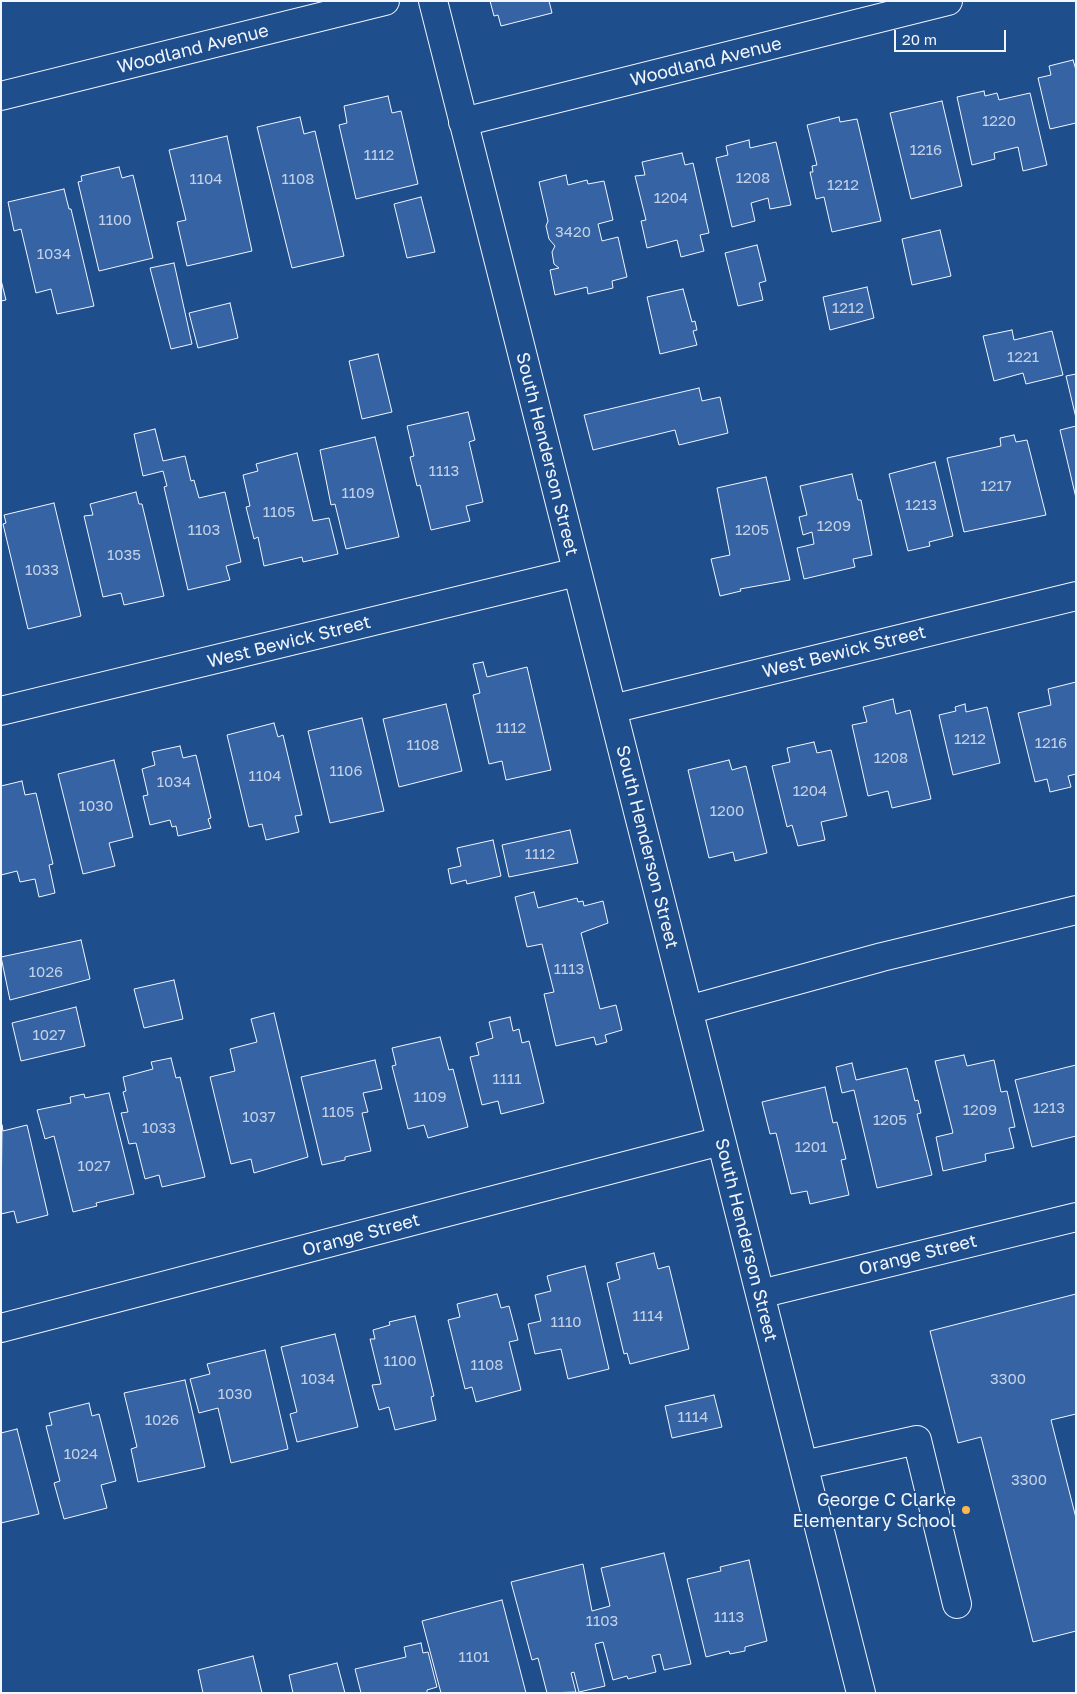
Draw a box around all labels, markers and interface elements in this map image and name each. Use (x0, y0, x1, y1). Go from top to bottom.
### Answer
street label: Woodland Avenue (115, 20, 271, 78)
scale bar (897, 20, 1010, 52)
text: 20 m (902, 30, 937, 48)
street label: Woodland Avenue (628, 33, 784, 91)
house number: 1220 (982, 112, 1016, 130)
house number: 1216 (910, 141, 942, 159)
house number: 1112 (364, 146, 394, 164)
house number: 1208 (736, 169, 770, 187)
house number: 1104 (190, 170, 222, 188)
house number: 1108 (282, 170, 314, 188)
house number: 1212 (827, 176, 859, 194)
house number: 1204 (654, 189, 688, 207)
house number: 1100 (98, 211, 132, 229)
house number: 3420 (555, 223, 591, 241)
house number: 1034 (37, 245, 71, 263)
house number: 1212 (832, 299, 864, 317)
house number: 1221 (1007, 348, 1039, 366)
street label: South Henderson Street (511, 350, 583, 558)
house number: 1113 (429, 462, 459, 480)
house number: 1217 (980, 477, 1012, 495)
house number: 1109 (342, 484, 374, 502)
house number: 1213 (905, 496, 937, 514)
house number: 1105 (263, 503, 295, 521)
house number: 1209 (817, 517, 851, 535)
house number: 1103 (188, 521, 220, 539)
house number: 1205 (735, 521, 769, 539)
house number: 1035 (107, 546, 141, 564)
house number: 1033 (25, 561, 59, 579)
street label: West Bewick Street (205, 611, 373, 673)
street label: West Bewick Street (760, 621, 928, 683)
house number: 1112 (496, 719, 526, 737)
house number: 1212 (954, 730, 986, 748)
house number: 1216 (1035, 734, 1067, 752)
house number: 1108 (407, 736, 439, 754)
street label: South Henderson Street (611, 743, 683, 951)
house number: 1208 (874, 749, 908, 767)
house number: 1106 (330, 762, 362, 780)
house number: 1104 (249, 767, 281, 785)
house number: 1034 (157, 773, 191, 791)
house number: 1204 (793, 782, 827, 800)
house number: 1030 (79, 797, 113, 815)
house number: 1200 (710, 802, 744, 820)
house number: 1112 (525, 845, 555, 863)
house number: 1113 (554, 960, 584, 978)
house number: 1026 (29, 963, 63, 981)
house number: 1027 (32, 1026, 66, 1044)
house number: 1111 (492, 1070, 522, 1088)
house number: 1109 (414, 1088, 446, 1106)
house number: 1213 (1033, 1099, 1065, 1117)
house number: 1209 (963, 1101, 997, 1119)
house number: 1105 (322, 1103, 354, 1121)
house number: 1037 (242, 1108, 276, 1126)
house number: 1205 (873, 1111, 907, 1129)
house number: 1033 (142, 1119, 176, 1137)
street label: South Henderson Street (710, 1136, 782, 1344)
house number: 1201 (795, 1138, 827, 1156)
house number: 1027 (77, 1157, 111, 1175)
street label: Orange Street (300, 1209, 422, 1261)
street label: Orange Street (857, 1230, 979, 1280)
house number: 1114 (633, 1307, 663, 1325)
house number: 1110 (550, 1313, 582, 1331)
house number: 1100 (383, 1352, 417, 1370)
house number: 1108 (471, 1356, 503, 1374)
house number: 1034 (301, 1370, 335, 1388)
house number: 3300 (990, 1370, 1026, 1388)
house number: 1030 (218, 1385, 252, 1403)
house number: 1114 (678, 1408, 708, 1426)
house number: 1026 (145, 1411, 179, 1429)
house number: 1024 (64, 1445, 98, 1463)
house number: 3300 (1011, 1471, 1047, 1489)
place label: George C Clarke Elementary School (792, 1489, 956, 1532)
marker: George C Clarke Elementary School (960, 1504, 972, 1516)
house number: 1113 (714, 1608, 744, 1626)
house number: 1103 (586, 1612, 618, 1630)
house number: 1101 (458, 1648, 490, 1666)

